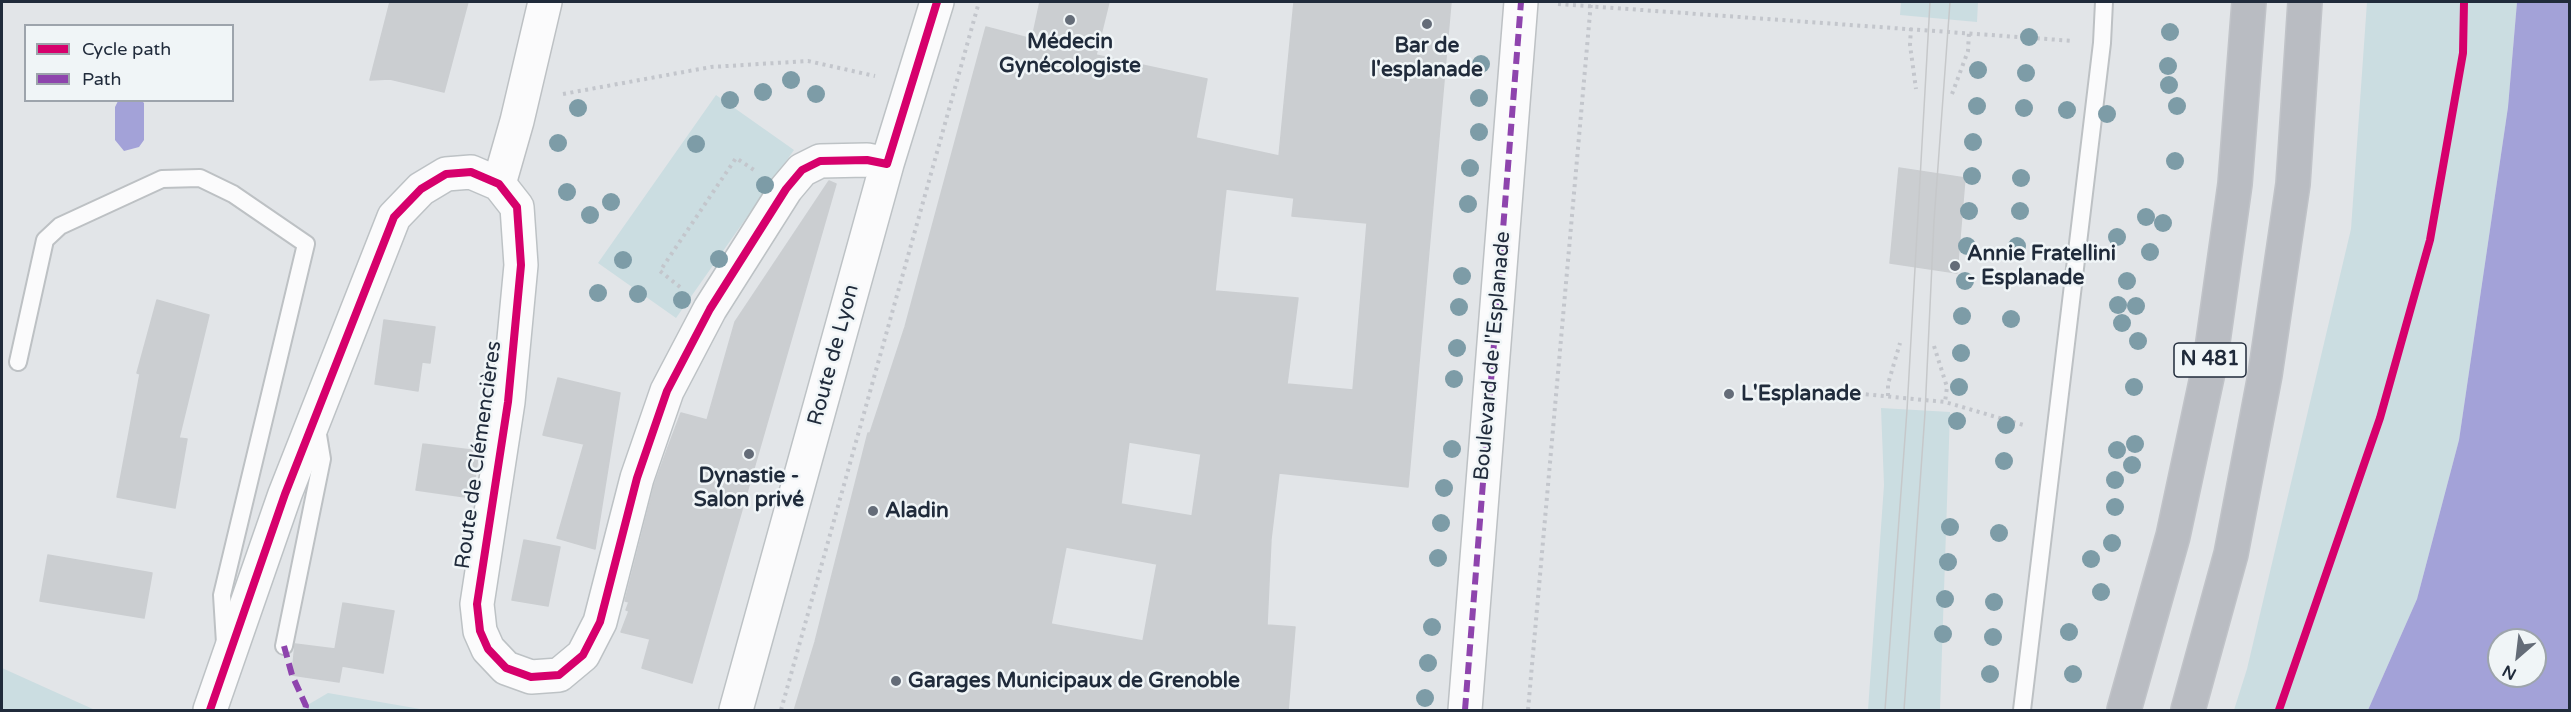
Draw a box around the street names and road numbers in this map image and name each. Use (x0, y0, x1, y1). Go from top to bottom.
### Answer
street label: Boulevard de l'Esplanade (1470, 230, 1516, 482)
street label: Route de Lyon (803, 282, 865, 428)
street label: Route de Clémencières (451, 339, 507, 571)
road number: N 481 (2174, 343, 2246, 377)

